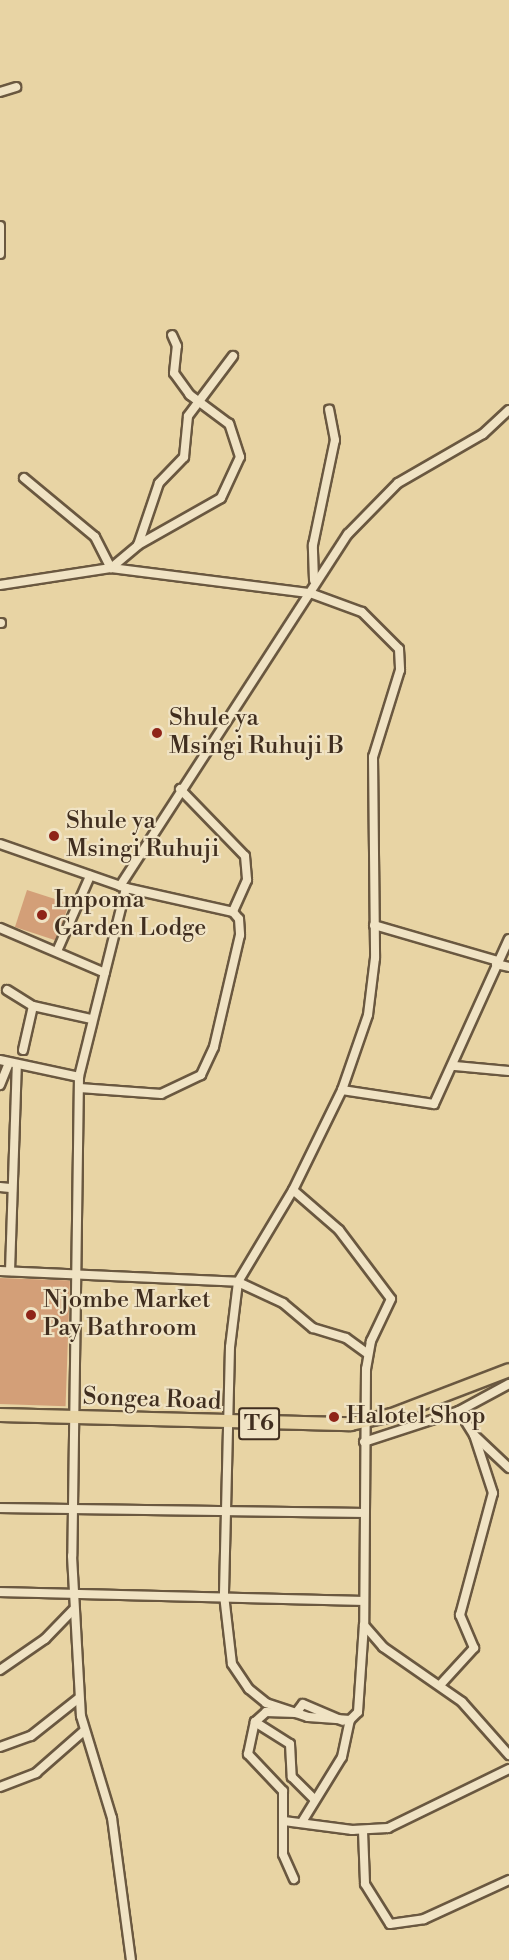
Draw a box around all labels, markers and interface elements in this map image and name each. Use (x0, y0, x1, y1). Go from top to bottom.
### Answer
place label: Shule ya Msingi Ruhuji B (169, 705, 344, 761)
marker: Shule ya Msingi Ruhuji B (150, 726, 164, 740)
place label: Shule ya Msingi Ruhuji (66, 808, 219, 864)
marker: Shule ya Msingi Ruhuji (47, 829, 61, 843)
place label: Impoma Garden Lodge (54, 887, 206, 943)
marker: Impoma Garden Lodge (35, 908, 49, 922)
place label: Njombe Market Pay Bathroom (43, 1287, 210, 1343)
marker: Njombe Market Pay Bathroom (24, 1308, 38, 1322)
street label: Songea Road (82, 1383, 222, 1417)
place label: Halotel Shop (346, 1403, 486, 1431)
road number: T6 (238, 1405, 280, 1443)
marker: Halotel Shop (327, 1410, 341, 1424)

